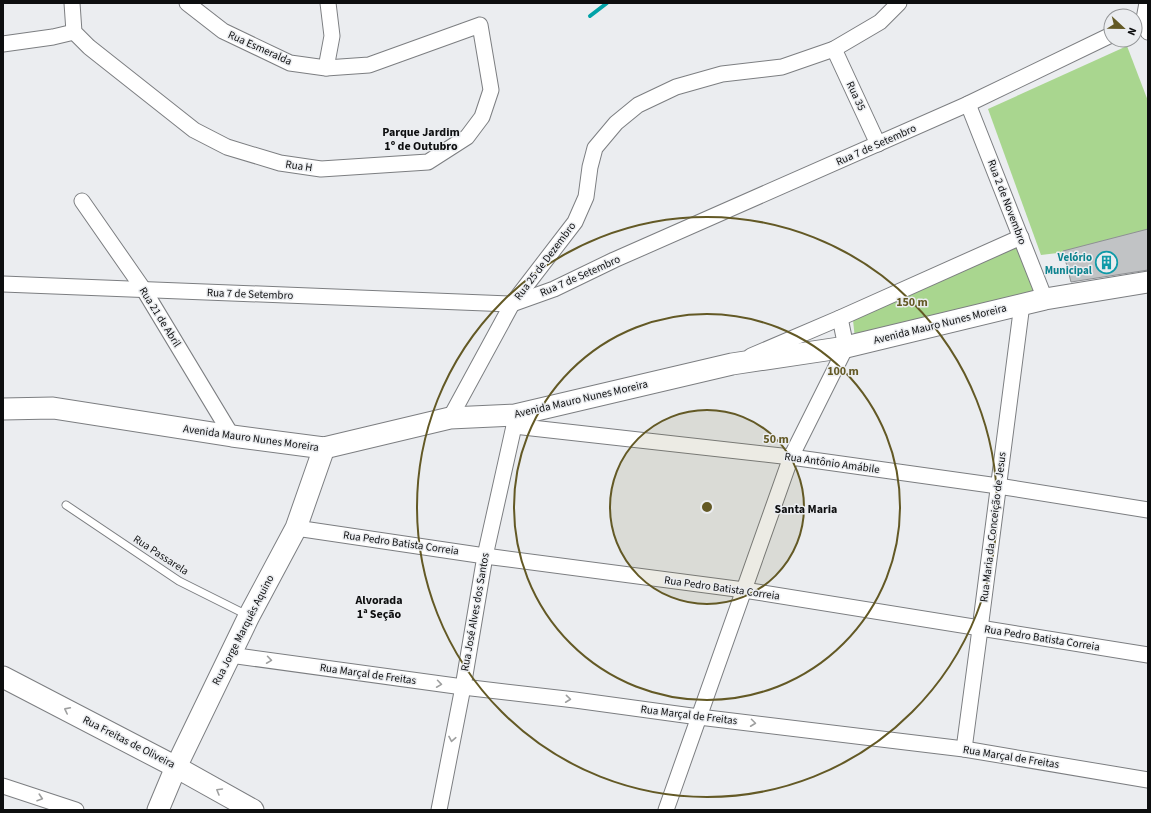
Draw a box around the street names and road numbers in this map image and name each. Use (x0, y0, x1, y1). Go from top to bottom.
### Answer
street label: Rua Esmeralda (226, 27, 294, 69)
street label: Rua 35 (843, 79, 869, 113)
street label: Rua 7 de Setembro (833, 121, 919, 169)
street label: Rua H (285, 157, 313, 175)
street label: Rua 2 de Novembro (984, 157, 1030, 247)
street label: Rua 25 de Dezembro (511, 219, 579, 303)
street label: Rua 7 de Setembro (537, 252, 623, 300)
street label: Rua 21 de Abril (136, 284, 185, 350)
street label: Rua 7 de Setembro (206, 285, 294, 303)
street label: Avenida Mauro Nunes Moreira (872, 300, 1008, 348)
street label: Avenida Mauro Nunes Moreira (513, 376, 649, 422)
street label: Avenida Mauro Nunes Moreira (182, 421, 320, 455)
street label: Rua Antônio Amábile (783, 449, 881, 477)
street label: Rua Maria da Conceição de Jesus (976, 451, 1010, 603)
street label: Rua Pedro Batista Correia (342, 527, 460, 559)
street label: Rua Passarela (130, 531, 192, 579)
street label: Rua José Alves dos Santos (457, 551, 493, 672)
street label: Rua Jorge Marquês Aquino (209, 572, 277, 688)
street label: Rua Pedro Batista Correia (663, 572, 781, 604)
street label: Rua Pedro Batista Correia (983, 621, 1101, 655)
street label: Rua Marçal de Freitas (319, 660, 418, 688)
street label: Rua Marçal de Freitas (640, 702, 739, 728)
street label: Rua Freitas de Oliveira (80, 712, 178, 772)
street label: Rua Marçal de Freitas (962, 742, 1061, 772)

